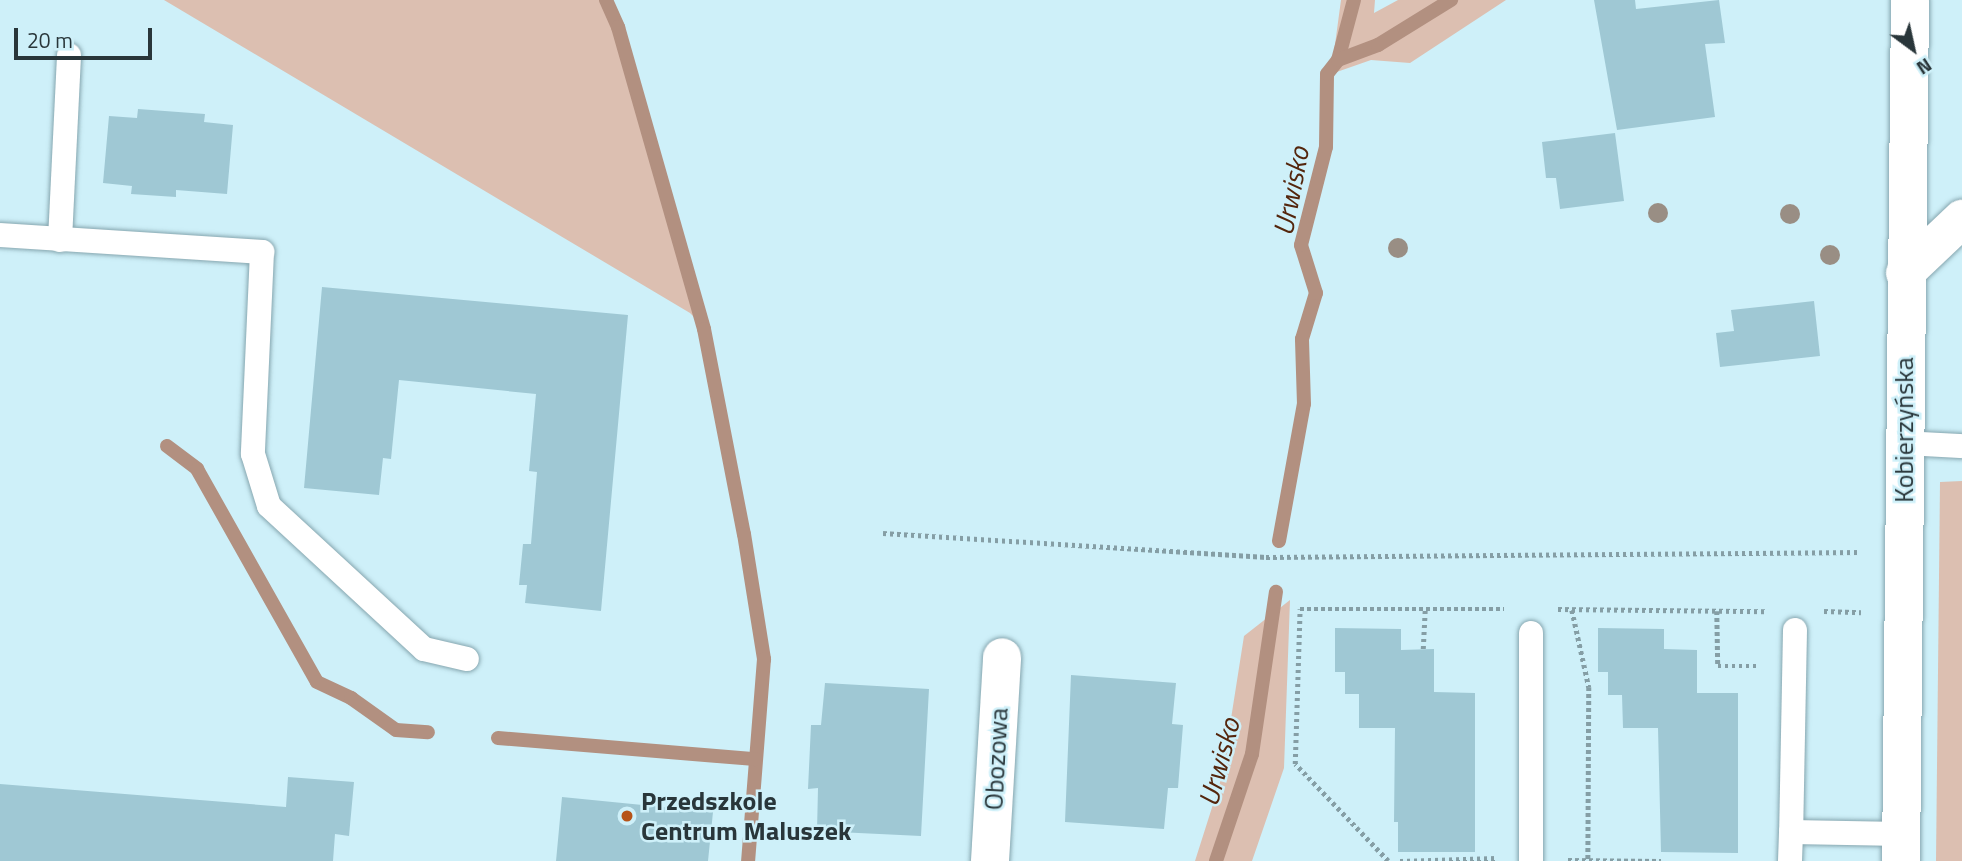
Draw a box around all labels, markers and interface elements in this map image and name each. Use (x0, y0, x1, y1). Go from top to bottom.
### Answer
scale bar (18, 14, 156, 58)
north arrow (1878, 14, 1948, 84)
text: 20 m (27, 24, 73, 56)
text: N (1911, 51, 1938, 83)
water label: Urwisko (1266, 144, 1316, 238)
street label: Kobierzyńska (1888, 357, 1920, 503)
street label: Obozowa (978, 707, 1014, 811)
water label: Urwisko (1191, 714, 1247, 810)
place label: Przedszkole Centrum Maluszek (641, 785, 851, 846)
marker: Przedszkole Centrum Maluszek (619, 808, 635, 824)

